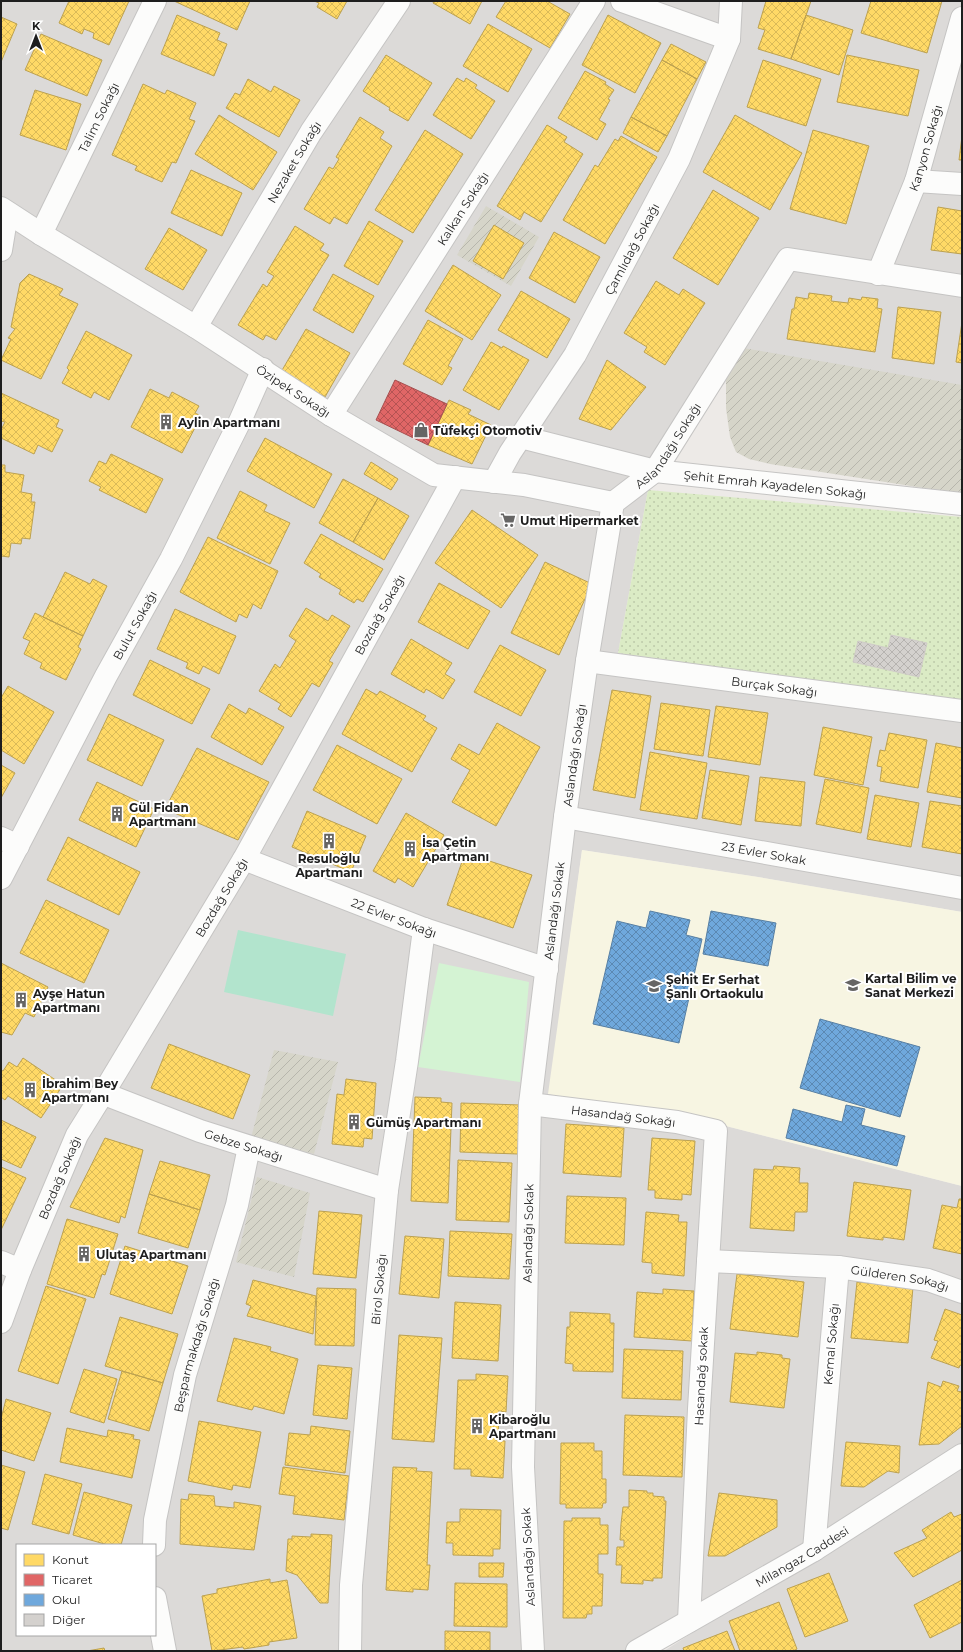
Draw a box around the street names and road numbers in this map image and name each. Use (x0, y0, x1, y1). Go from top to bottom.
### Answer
street label: Talim Sokağı (75, 80, 122, 155)
street label: Kanyon Sokağı (905, 103, 945, 193)
street label: Nezaket Sokağı (263, 118, 324, 205)
street label: Kalkan Sokağı (433, 168, 491, 248)
street label: Çamlıdağ Sokağı (601, 200, 662, 297)
street label: Özipek Sokağı (254, 361, 334, 420)
street label: Aslandağı Sokağı (632, 400, 704, 491)
street label: Şehit Emrah Kayadelen Sokağı (683, 467, 867, 501)
street label: Bozdağ Sokağı (351, 571, 407, 657)
street label: Bulut Sokağı (109, 588, 160, 662)
street label: Burçak Sokağı (730, 673, 818, 699)
street label: Aslandağı Sokağı (559, 703, 588, 807)
street label: 23 Evler Sokak (720, 838, 808, 868)
street label: Bozdağ Sokağı (192, 855, 251, 939)
street label: Aslandağı Sokak (540, 860, 567, 961)
street label: 22 Evler Sokağı (349, 894, 439, 940)
street label: Hasandağ Sokağı (570, 1102, 676, 1129)
street label: Gebze Sokağı (203, 1125, 285, 1164)
street label: Bozdağ Sokağı (35, 1133, 83, 1222)
street label: Aslandağı Sokak (519, 1183, 536, 1283)
street label: Birol Sokağı (367, 1253, 389, 1325)
street label: Gülderen Sokağı (850, 1261, 951, 1294)
street label: Beşparmakdağı Sokağı (170, 1276, 222, 1413)
street label: Kemal Sokağı (820, 1302, 842, 1386)
street label: Hasandağ sokak (691, 1325, 711, 1426)
street label: Aslandağı Sokak (518, 1506, 538, 1607)
street label: Milangaz Caddesi (752, 1523, 851, 1590)

